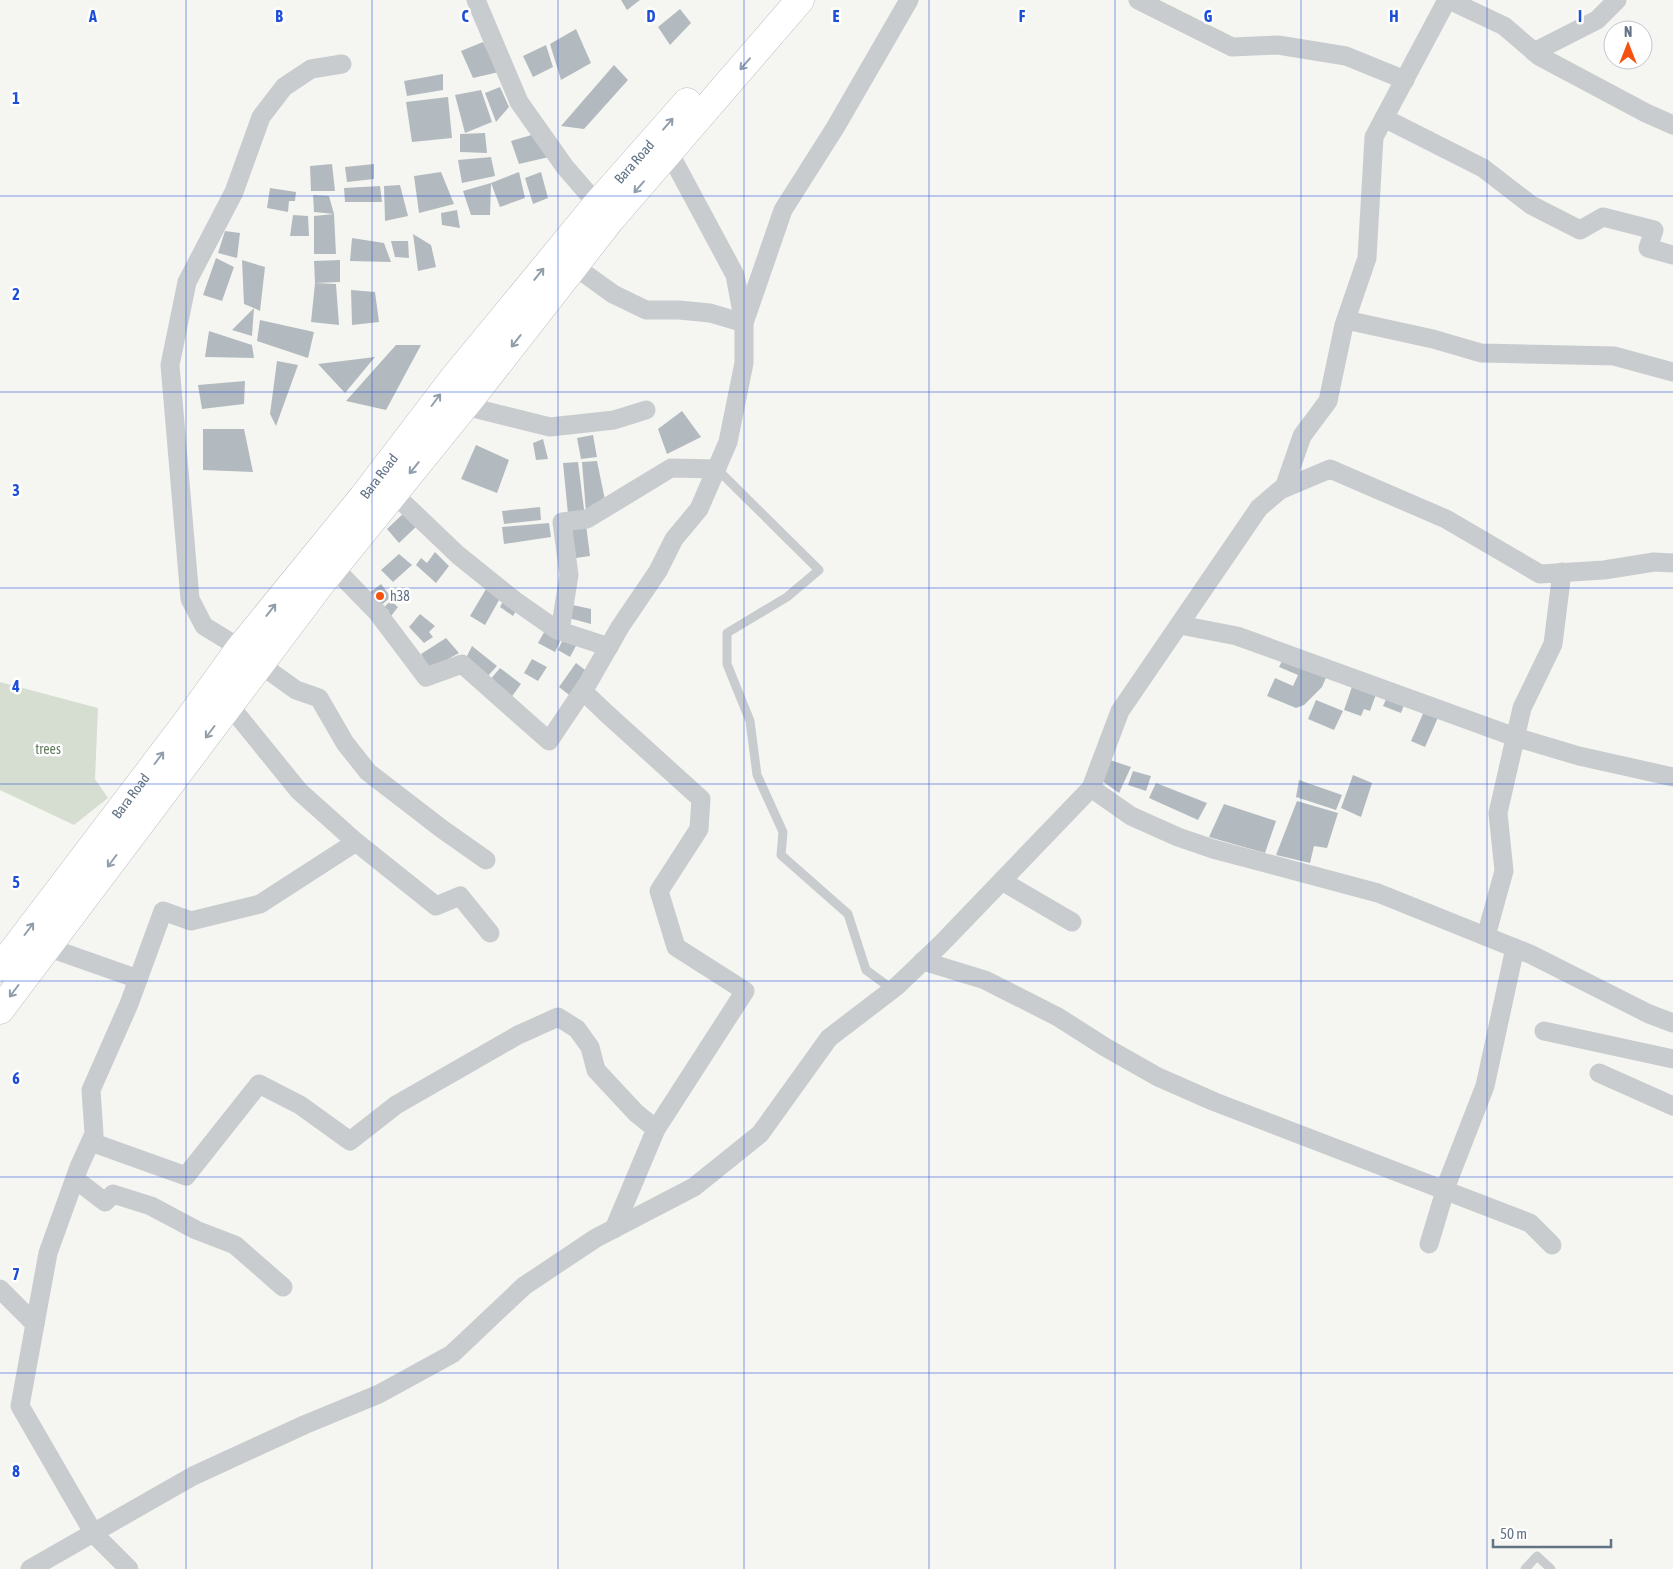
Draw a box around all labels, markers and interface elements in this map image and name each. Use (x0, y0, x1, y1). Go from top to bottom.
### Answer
text: A (88, 7, 97, 25)
text: B (275, 7, 283, 25)
text: C (461, 7, 469, 25)
text: D (647, 7, 656, 25)
text: E (833, 7, 840, 25)
text: F (1019, 7, 1026, 25)
text: G (1204, 7, 1213, 25)
text: H (1389, 7, 1399, 25)
text: I (1578, 7, 1582, 25)
north arrow (1603, 20, 1653, 70)
text: N (1624, 24, 1632, 40)
one-way arrow (739, 57, 751, 70)
text: 1 (12, 89, 20, 107)
one-way arrow (662, 118, 673, 131)
street label: Bara Road (611, 137, 657, 187)
one-way arrow (633, 180, 645, 193)
one-way arrow (533, 268, 545, 281)
text: 2 (12, 285, 20, 303)
one-way arrow (510, 334, 521, 347)
one-way arrow (431, 394, 442, 407)
street label: Bara Road (357, 451, 401, 502)
one-way arrow (409, 461, 420, 474)
text: 3 (12, 481, 20, 499)
place label: h38 (390, 588, 410, 604)
marker: h38 (374, 590, 386, 602)
one-way arrow (265, 604, 276, 617)
text: 4 (11, 677, 20, 695)
one-way arrow (205, 725, 216, 738)
park label: trees (35, 741, 61, 757)
one-way arrow (154, 752, 165, 765)
street label: Bara Road (108, 770, 153, 822)
one-way arrow (106, 854, 117, 867)
text: 5 (12, 873, 20, 891)
one-way arrow (24, 923, 35, 936)
one-way arrow (9, 984, 20, 997)
text: 6 (12, 1069, 20, 1087)
text: 7 (12, 1265, 20, 1283)
text: 8 (12, 1462, 20, 1480)
scale bar (1493, 1516, 1610, 1548)
text: 50 m (1500, 1525, 1527, 1542)

